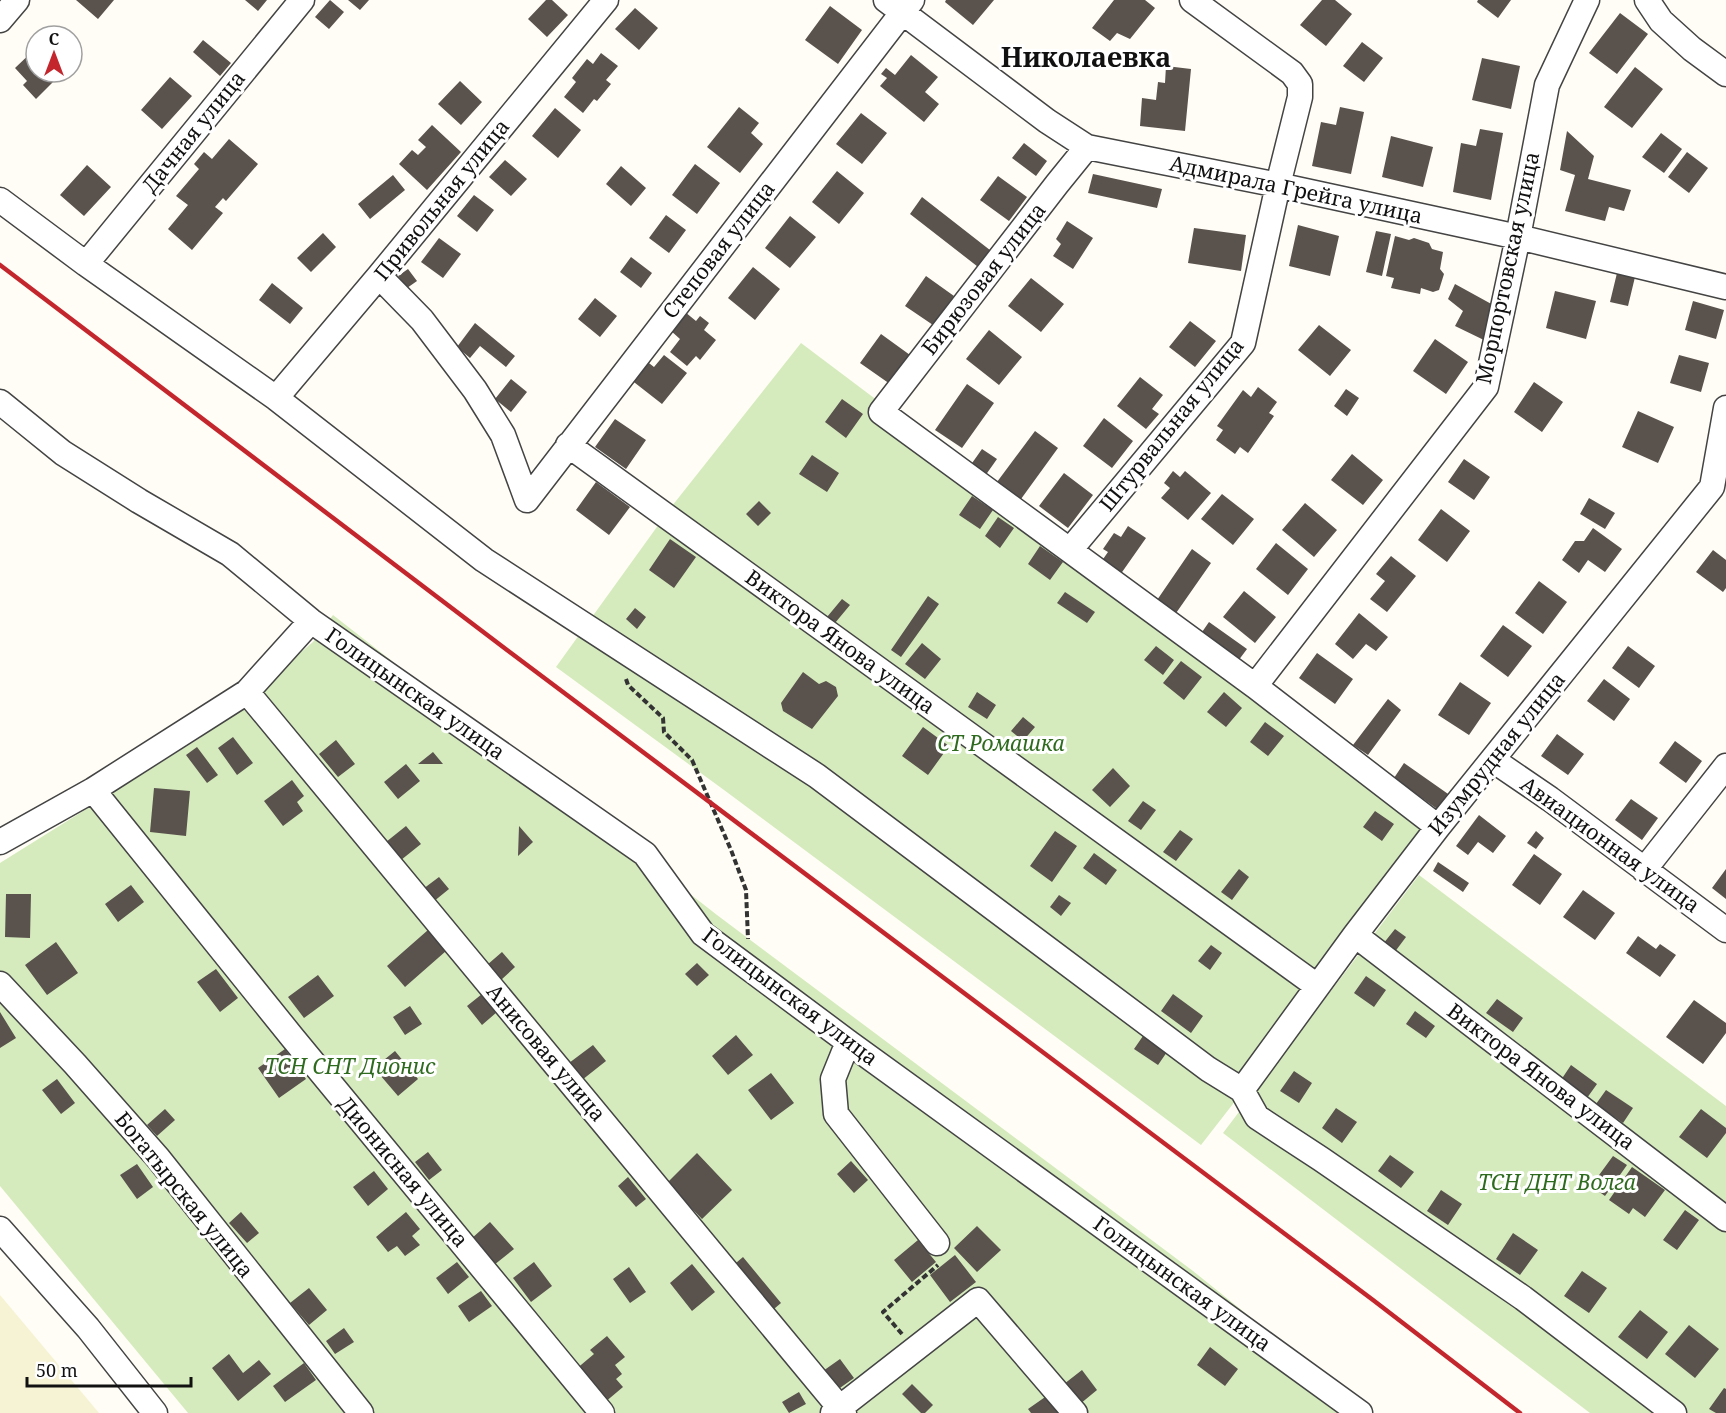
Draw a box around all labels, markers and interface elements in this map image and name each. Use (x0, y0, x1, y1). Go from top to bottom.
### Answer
north arrow (24, 24, 84, 84)
text: С (49, 28, 59, 50)
district label: Николаевка (1001, 38, 1171, 75)
street label: Дачная улица (135, 65, 251, 198)
street label: Привольная улица (367, 113, 515, 286)
street label: Адмирала Грейга улица (1167, 149, 1425, 230)
street label: Морпортовская улица (1469, 149, 1545, 387)
street label: Степовая улица (656, 175, 781, 324)
street label: Бирюзовая улица (915, 196, 1052, 360)
street label: Штурвальная улица (1093, 332, 1250, 517)
street label: Виктора Янова улица (740, 563, 941, 720)
street label: Голицынская улица (320, 621, 511, 766)
street label: Изумрудная улица (1422, 666, 1571, 841)
park label: СТ Ромашка (937, 729, 1065, 757)
street label: Авиационная улица (1515, 770, 1706, 919)
street label: Голицынская улица (697, 921, 884, 1072)
street label: Анисовая улица (481, 978, 613, 1127)
street label: Виктора Янова улица (1442, 996, 1641, 1156)
park label: ТСН СНТ Дионис (264, 1052, 436, 1080)
street label: Дионисная улица (332, 1090, 475, 1253)
street label: Богатырская улица (109, 1106, 260, 1283)
park label: ТСН ДНТ Волга (1478, 1168, 1636, 1196)
street label: Голицынская улица (1088, 1209, 1277, 1357)
scale bar (27, 1350, 190, 1388)
text: 50 m (36, 1358, 78, 1382)

